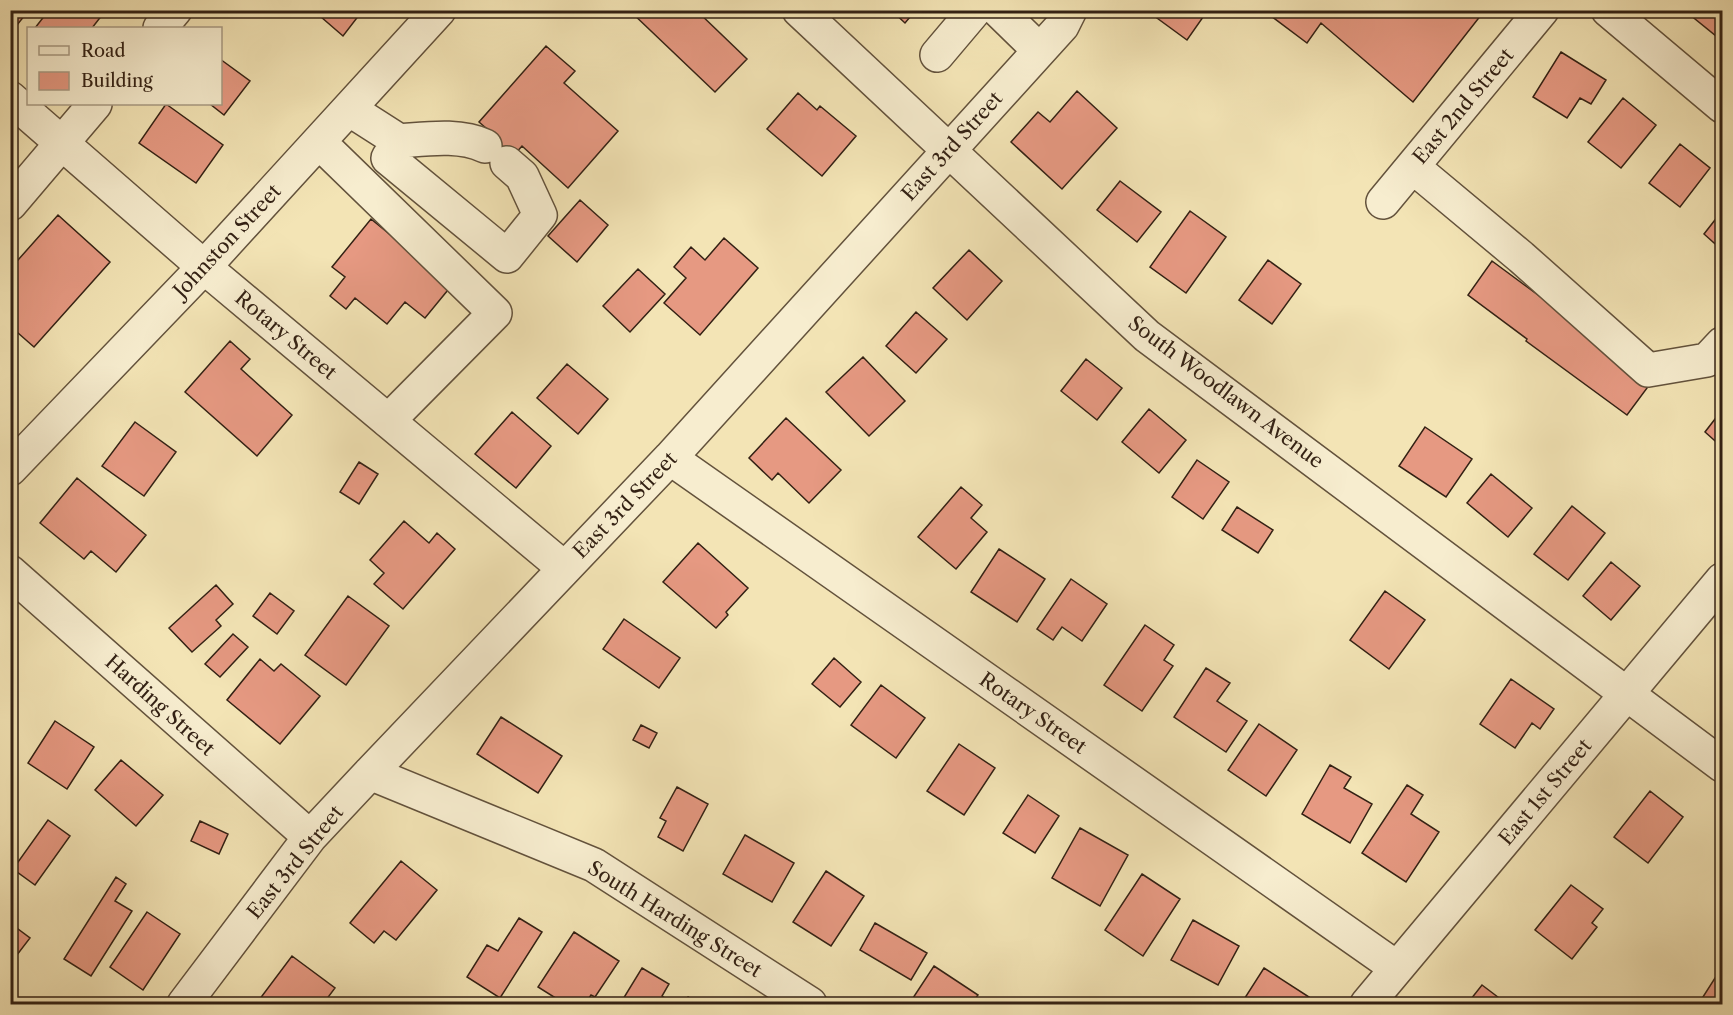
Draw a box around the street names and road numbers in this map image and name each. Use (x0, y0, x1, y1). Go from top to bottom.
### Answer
street label: East 2nd Street (1408, 43, 1518, 169)
street label: East 3rd Street (897, 86, 1007, 206)
street label: Johnston Street (166, 179, 286, 305)
street label: Rotary Street (230, 286, 342, 384)
street label: South Woodlawn Avenue (1124, 311, 1328, 473)
street label: East 3rd Street (568, 447, 682, 563)
street label: Harding Street (100, 650, 220, 760)
street label: Rotary Street (975, 667, 1091, 759)
street label: East 1st Street (1494, 734, 1596, 850)
street label: East 3rd Street (242, 801, 348, 923)
street label: South Harding Street (584, 856, 766, 982)

